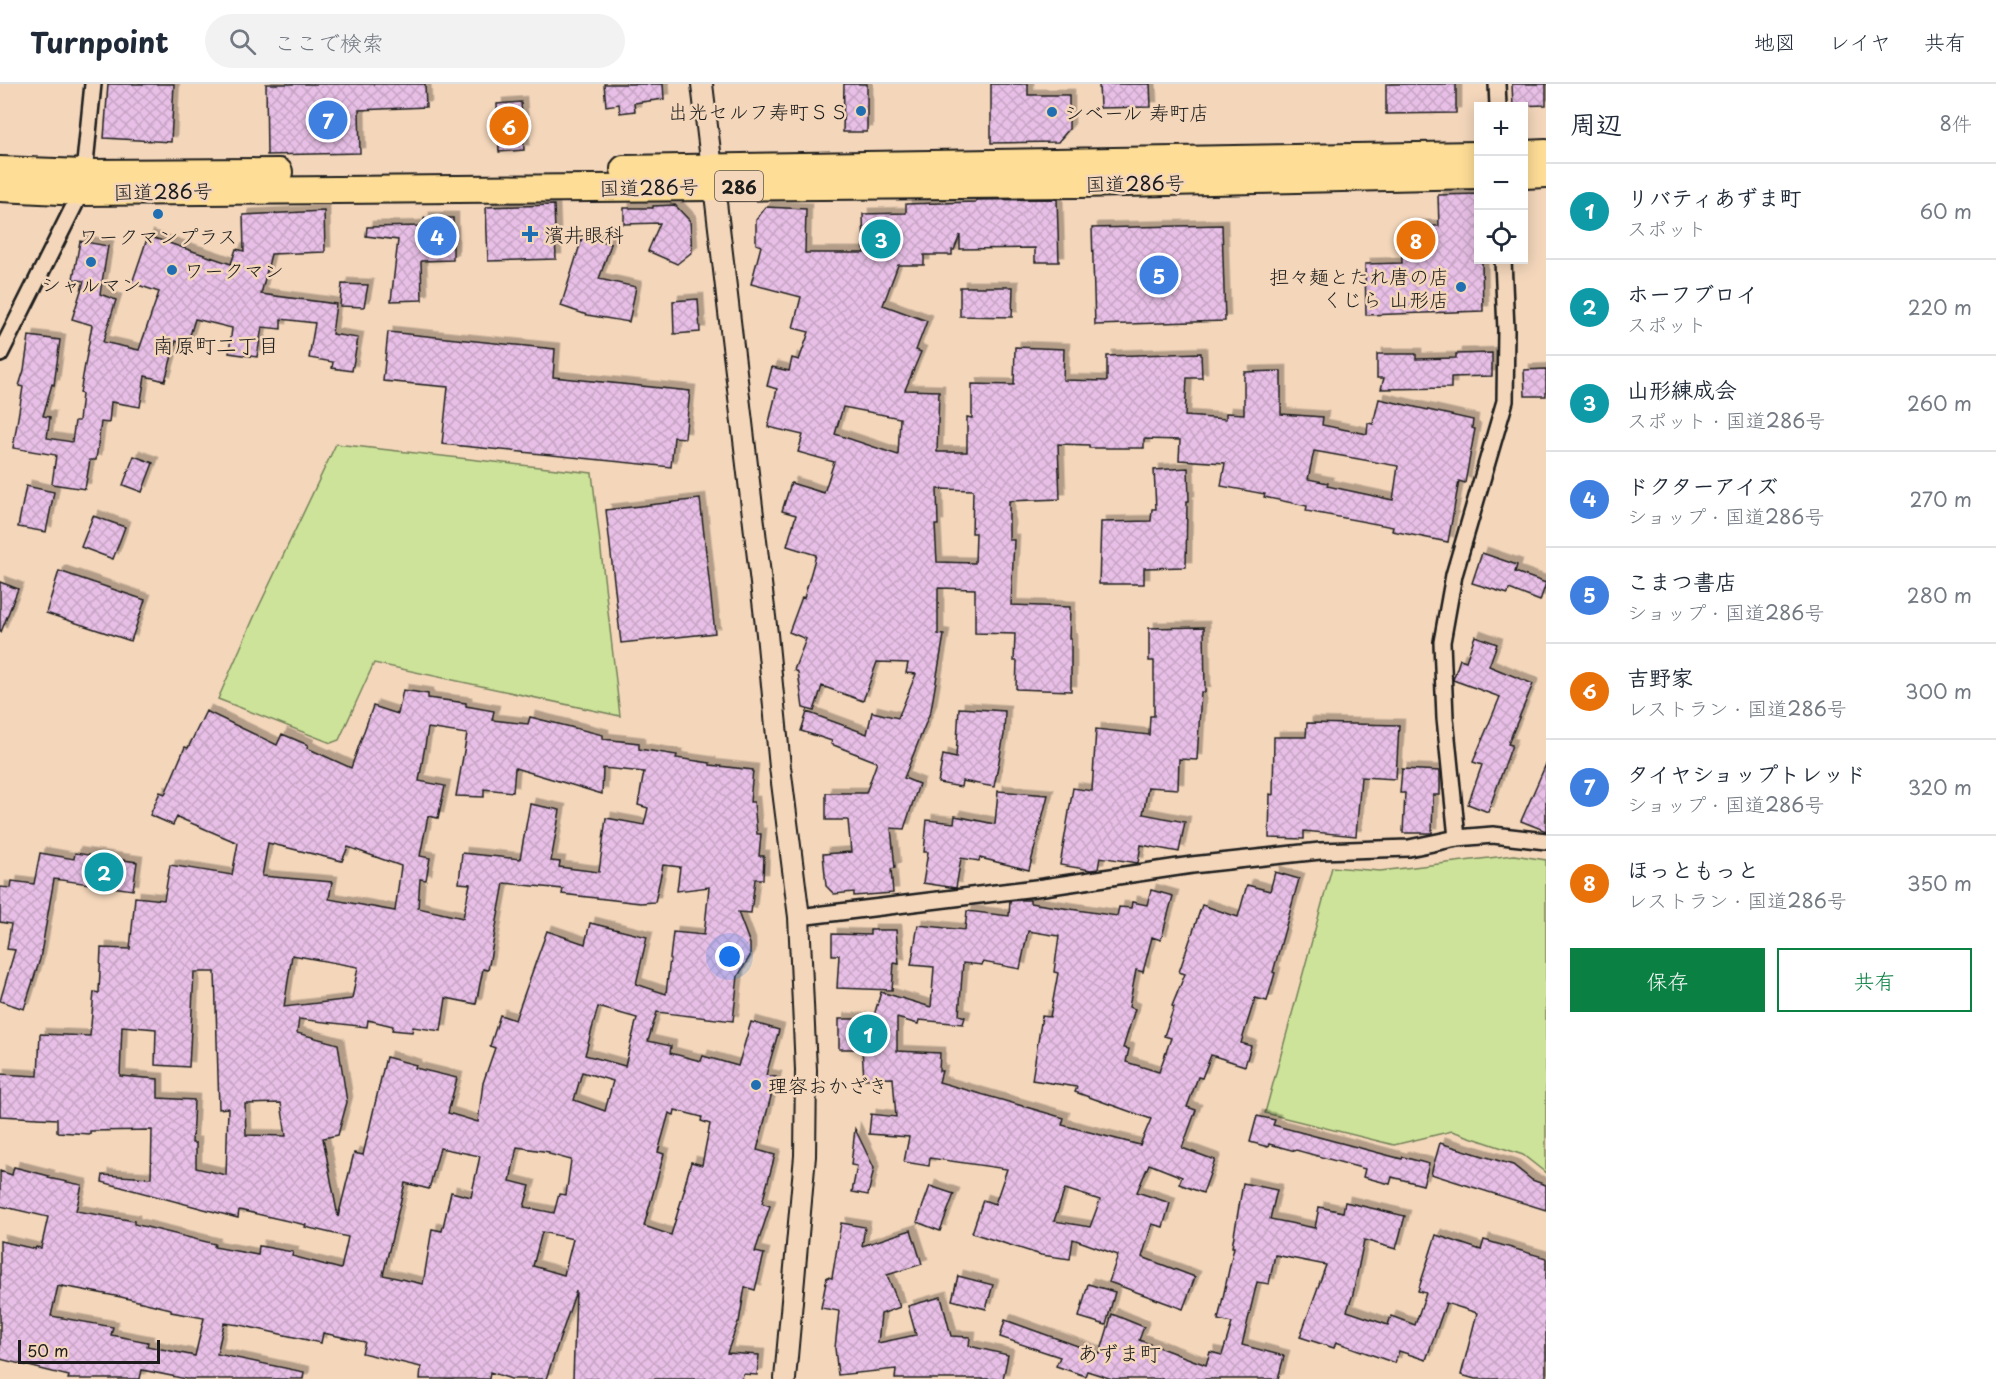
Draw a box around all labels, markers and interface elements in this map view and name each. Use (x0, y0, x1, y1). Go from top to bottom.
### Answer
search box (205, 14, 625, 68)
text: Turnpoint (30, 20, 169, 63)
icon: search (226, 25, 259, 58)
text: ここで検索 (274, 25, 384, 58)
text: 地図 (1754, 25, 1796, 57)
text: レイヤ (1829, 25, 1891, 57)
text: 共有 (1924, 25, 1966, 57)
place label: 出光セルフ寿町ＳＳ (668, 96, 849, 126)
place label: シベール 寿町店 (1064, 97, 1209, 127)
pin: 7 (308, 98, 348, 142)
map controls (1474, 102, 1528, 264)
button: + (1474, 102, 1528, 156)
pin: 6 (490, 104, 528, 148)
marker: 出光セルフ寿町ＳＳ (854, 104, 868, 118)
text: 周辺 (1570, 104, 1622, 143)
marker: シベール 寿町店 (1045, 105, 1059, 119)
text: 8件 (1940, 108, 1972, 138)
button: − (1474, 156, 1528, 210)
street label: 国道286号 (1085, 167, 1185, 199)
street label: 国道286号 (599, 171, 699, 203)
road number: 286 (715, 171, 763, 201)
street label: 国道286号 (113, 175, 213, 207)
text: リバティあずま町 (1627, 180, 1802, 213)
text: 1 (1585, 196, 1594, 226)
text: 60 m (1920, 196, 1972, 226)
marker: ワークマンプラス (151, 207, 165, 221)
button: locate (1474, 210, 1528, 264)
text: スポット (1627, 213, 1707, 243)
pin: 4 (418, 214, 456, 258)
pin: 3 (862, 216, 900, 262)
pin: 8 (1396, 218, 1436, 262)
place label: 濱井眼科 (544, 219, 624, 249)
place label: ワークマンプラス (78, 221, 238, 251)
marker: 濱井眼科 (521, 225, 539, 243)
pin: 5 (1140, 252, 1178, 297)
marker: シャルマン (84, 255, 98, 269)
place label: ワークマン (184, 255, 284, 285)
place label: 担々麺とたれ唐の店 くじら 山形店 (1269, 261, 1449, 314)
marker: ワークマン (165, 263, 179, 277)
place label: シャルマン (41, 269, 141, 299)
text: ホーフブロイ (1627, 276, 1758, 309)
marker: 担々麺とたれ唐の店 くじら 山形店 (1454, 280, 1468, 294)
text: 2 (1582, 292, 1597, 322)
text: 220 m (1908, 292, 1972, 322)
text: スポット (1627, 309, 1707, 339)
district label: 南原町二丁目 (153, 328, 279, 360)
text: 山形練成会 (1627, 372, 1737, 405)
text: 3 (1583, 388, 1596, 418)
text: 260 m (1907, 388, 1972, 418)
text: スポット · 国道286号 (1627, 405, 1825, 435)
text: ドクターアイズ (1627, 468, 1778, 501)
text: 4 (1583, 484, 1596, 514)
text: 270 m (1909, 484, 1972, 514)
text: ショップ · 国道286号 (1627, 501, 1824, 531)
text: こまつ書店 (1627, 564, 1737, 597)
text: 5 (1583, 580, 1596, 610)
text: 280 m (1907, 580, 1972, 610)
text: ショップ · 国道286号 (1627, 597, 1824, 627)
text: 吉野家 (1627, 660, 1693, 693)
text: 6 (1582, 676, 1597, 706)
text: 300 m (1905, 676, 1972, 706)
text: レストラン · 国道286号 (1627, 693, 1847, 723)
text: タイヤショップトレッド (1627, 756, 1866, 789)
text: 7 (1584, 772, 1595, 802)
text: 320 m (1908, 772, 1972, 802)
text: ショップ · 国道286号 (1627, 789, 1824, 819)
pin: 2 (84, 850, 124, 894)
text: ほっともっと (1627, 852, 1759, 885)
text: 8 (1583, 868, 1596, 898)
text: 350 m (1907, 868, 1972, 898)
text: レストラン · 国道286号 (1627, 885, 1847, 915)
your location (715, 942, 744, 971)
button: 保存 (1570, 948, 1765, 1012)
button: 共有 (1777, 948, 1972, 1012)
pin: 1 (848, 1012, 888, 1056)
place label: 理容おかざき (768, 1070, 888, 1100)
marker: 理容おかざき (749, 1078, 763, 1092)
district label: あずま町 (1077, 1336, 1161, 1368)
scale bar (18, 1337, 160, 1364)
text: 50 m (27, 1338, 68, 1362)

